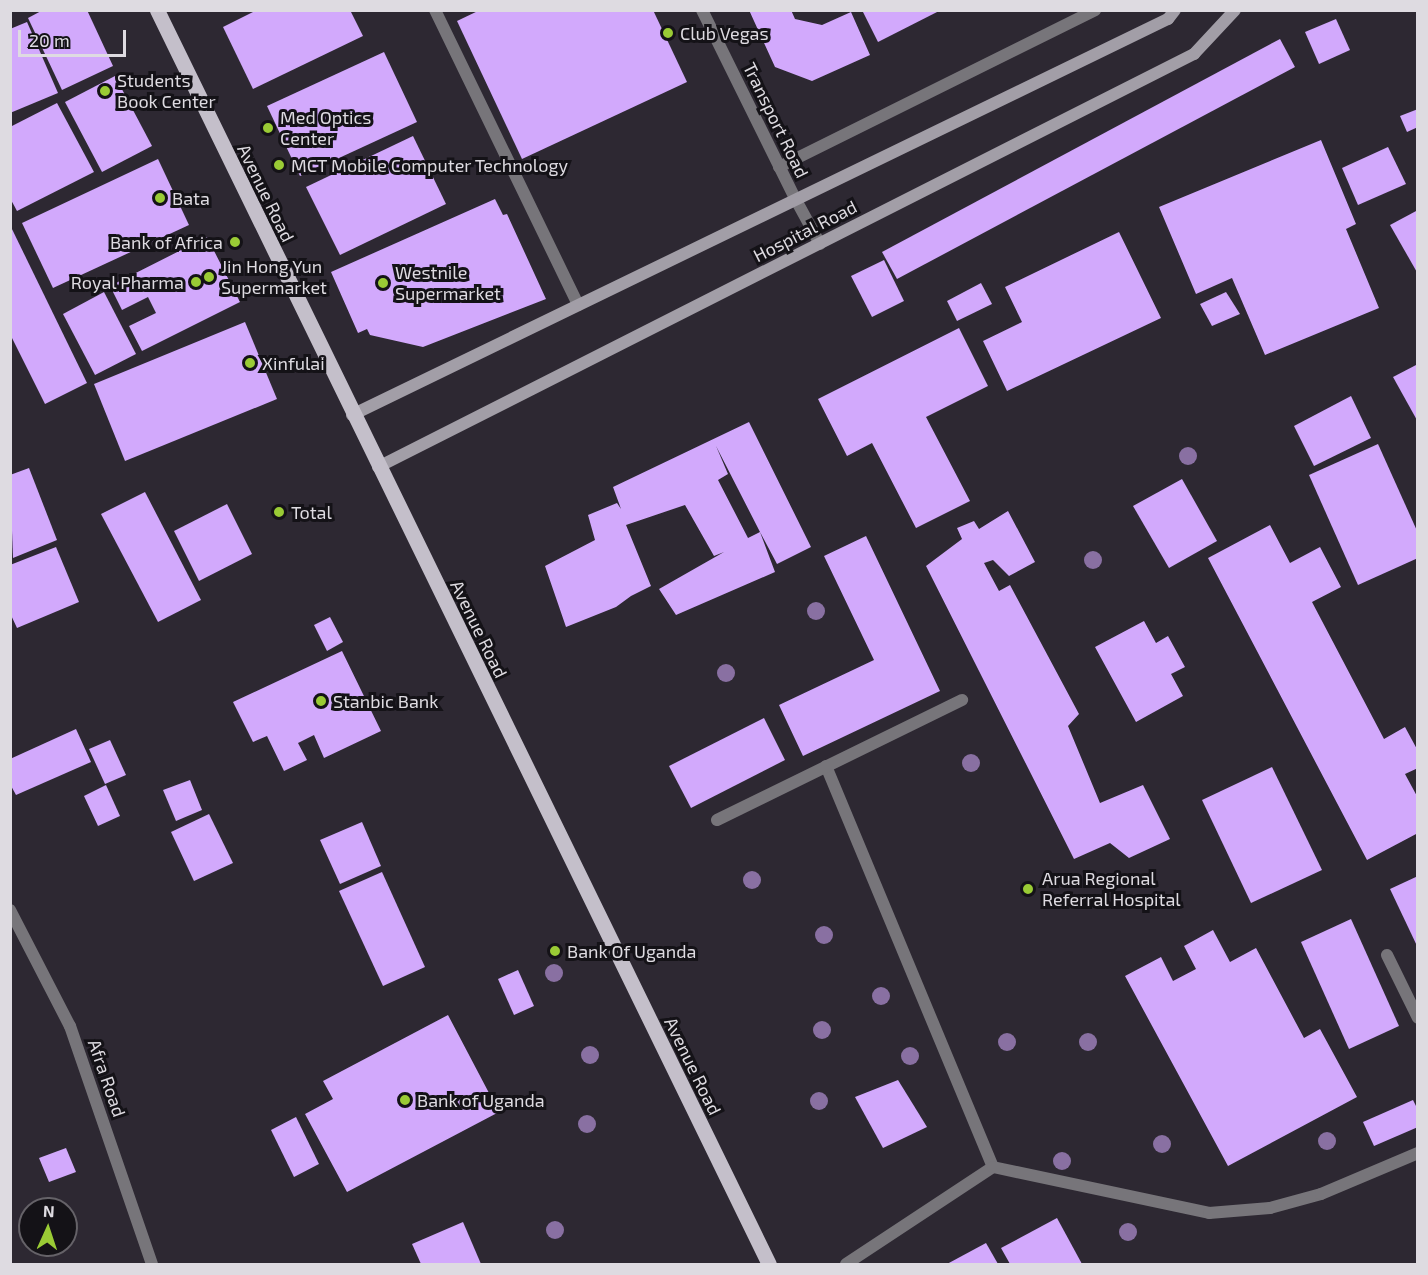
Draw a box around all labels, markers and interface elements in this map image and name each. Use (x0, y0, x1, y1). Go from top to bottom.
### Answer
scale bar (21, 18, 129, 56)
place label: Club Vegas (680, 22, 769, 44)
marker: Club Vegas (661, 26, 675, 40)
text: 20 m (29, 29, 70, 51)
street label: Transport Road (739, 59, 813, 181)
place label: Students Book Center (117, 70, 216, 112)
marker: Students Book Center (98, 84, 112, 98)
place label: Med Optics Center (280, 107, 371, 150)
marker: Med Optics Center (261, 121, 275, 135)
street label: Avenue Road (233, 141, 299, 245)
place label: MCT Mobile Computer Technology (291, 154, 569, 176)
marker: MCT Mobile Computer Technology (272, 158, 286, 172)
place label: Bata (172, 187, 210, 209)
marker: Bata (153, 191, 167, 205)
street label: Hospital Road (749, 196, 861, 266)
place label: Bank of Africa (109, 231, 223, 253)
marker: Bank of Africa (228, 235, 242, 249)
place label: Jin Hong Yun Supermarket (221, 256, 327, 298)
place label: Westnile Supermarket (395, 262, 501, 304)
marker: Jin Hong Yun Supermarket (202, 270, 216, 284)
place label: Royal Pharma (70, 271, 184, 293)
marker: Royal Pharma (189, 275, 203, 289)
marker: Westnile Supermarket (376, 276, 390, 290)
place label: Xinfulai (262, 352, 325, 374)
marker: Xinfulai (243, 356, 257, 370)
place label: Total (291, 501, 332, 523)
marker: Total (272, 505, 286, 519)
street label: Avenue Road (446, 577, 512, 681)
place label: Stanbic Bank (333, 690, 438, 712)
marker: Stanbic Bank (314, 694, 328, 708)
place label: Arua Regional Referral Hospital (1042, 868, 1181, 910)
marker: Arua Regional Referral Hospital (1019, 880, 1037, 898)
place label: Bank Of Uganda (567, 940, 697, 962)
marker: Bank Of Uganda (548, 944, 562, 958)
street label: Avenue Road (660, 1014, 726, 1118)
street label: Afra Road (84, 1036, 130, 1120)
place label: Bank of Uganda (417, 1089, 545, 1111)
marker: Bank of Uganda (398, 1093, 412, 1107)
north arrow (18, 1197, 78, 1257)
text: N (43, 1201, 55, 1220)

